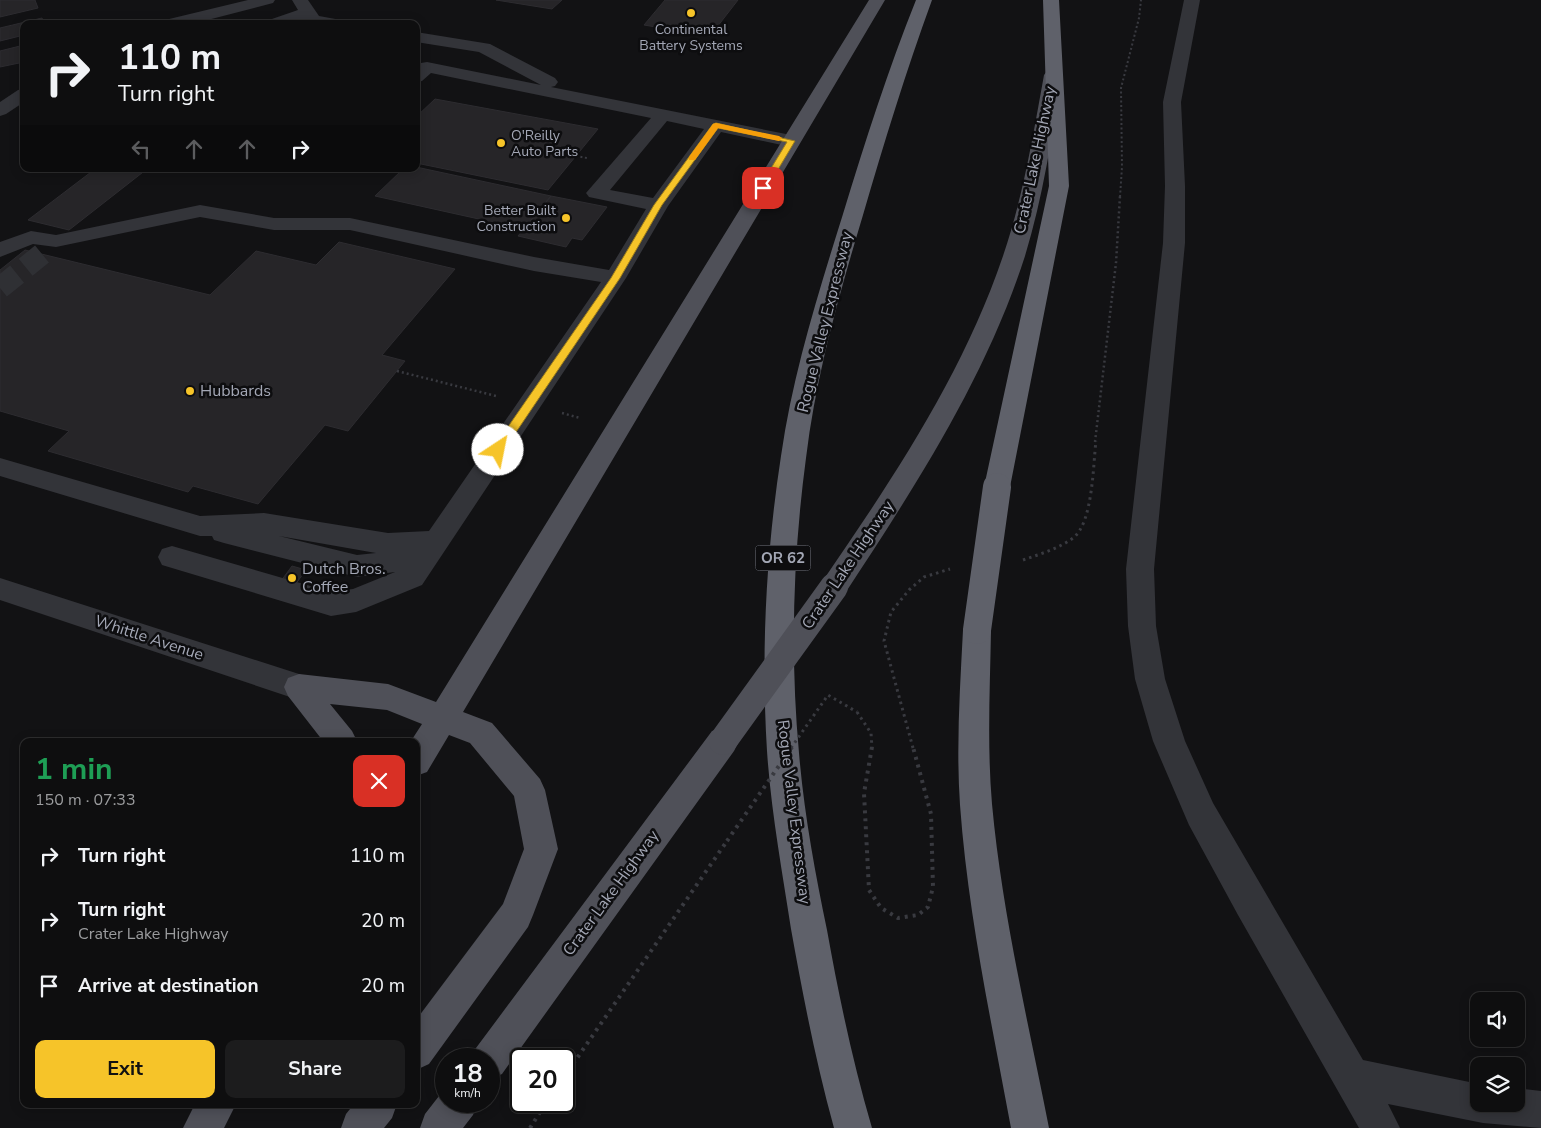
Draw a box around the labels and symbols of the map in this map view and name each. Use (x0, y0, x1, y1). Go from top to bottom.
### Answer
marker: Continental Battery Systems (685, 7, 697, 19)
place label: Continental Battery Systems (639, 20, 743, 55)
street label: Crater Lake Highway (1009, 83, 1062, 236)
place label: O'Reilly Auto Parts (511, 126, 578, 161)
marker: O'Reilly Auto Parts (495, 137, 507, 149)
pin (742, 167, 784, 209)
place label: Better Built Construction (477, 201, 556, 236)
marker: Better Built Construction (560, 212, 572, 224)
street label: Rogue Valley Expressway (792, 229, 858, 415)
place label: Hubbards (200, 380, 271, 402)
marker: Hubbards (184, 385, 196, 397)
position arrow (471, 423, 523, 475)
street label: Crater Lake Highway (797, 496, 900, 634)
road number: OR 62 (756, 546, 810, 570)
place label: Dutch Bros. Coffee (302, 558, 386, 598)
marker: Dutch Bros. Coffee (286, 572, 298, 584)
street label: Whittle Avenue (92, 610, 206, 666)
street label: Rogue Valley Expressway (772, 719, 816, 906)
street label: Crater Lake Highway (558, 825, 665, 960)
speed limit sign: 20 (510, 1048, 575, 1113)

